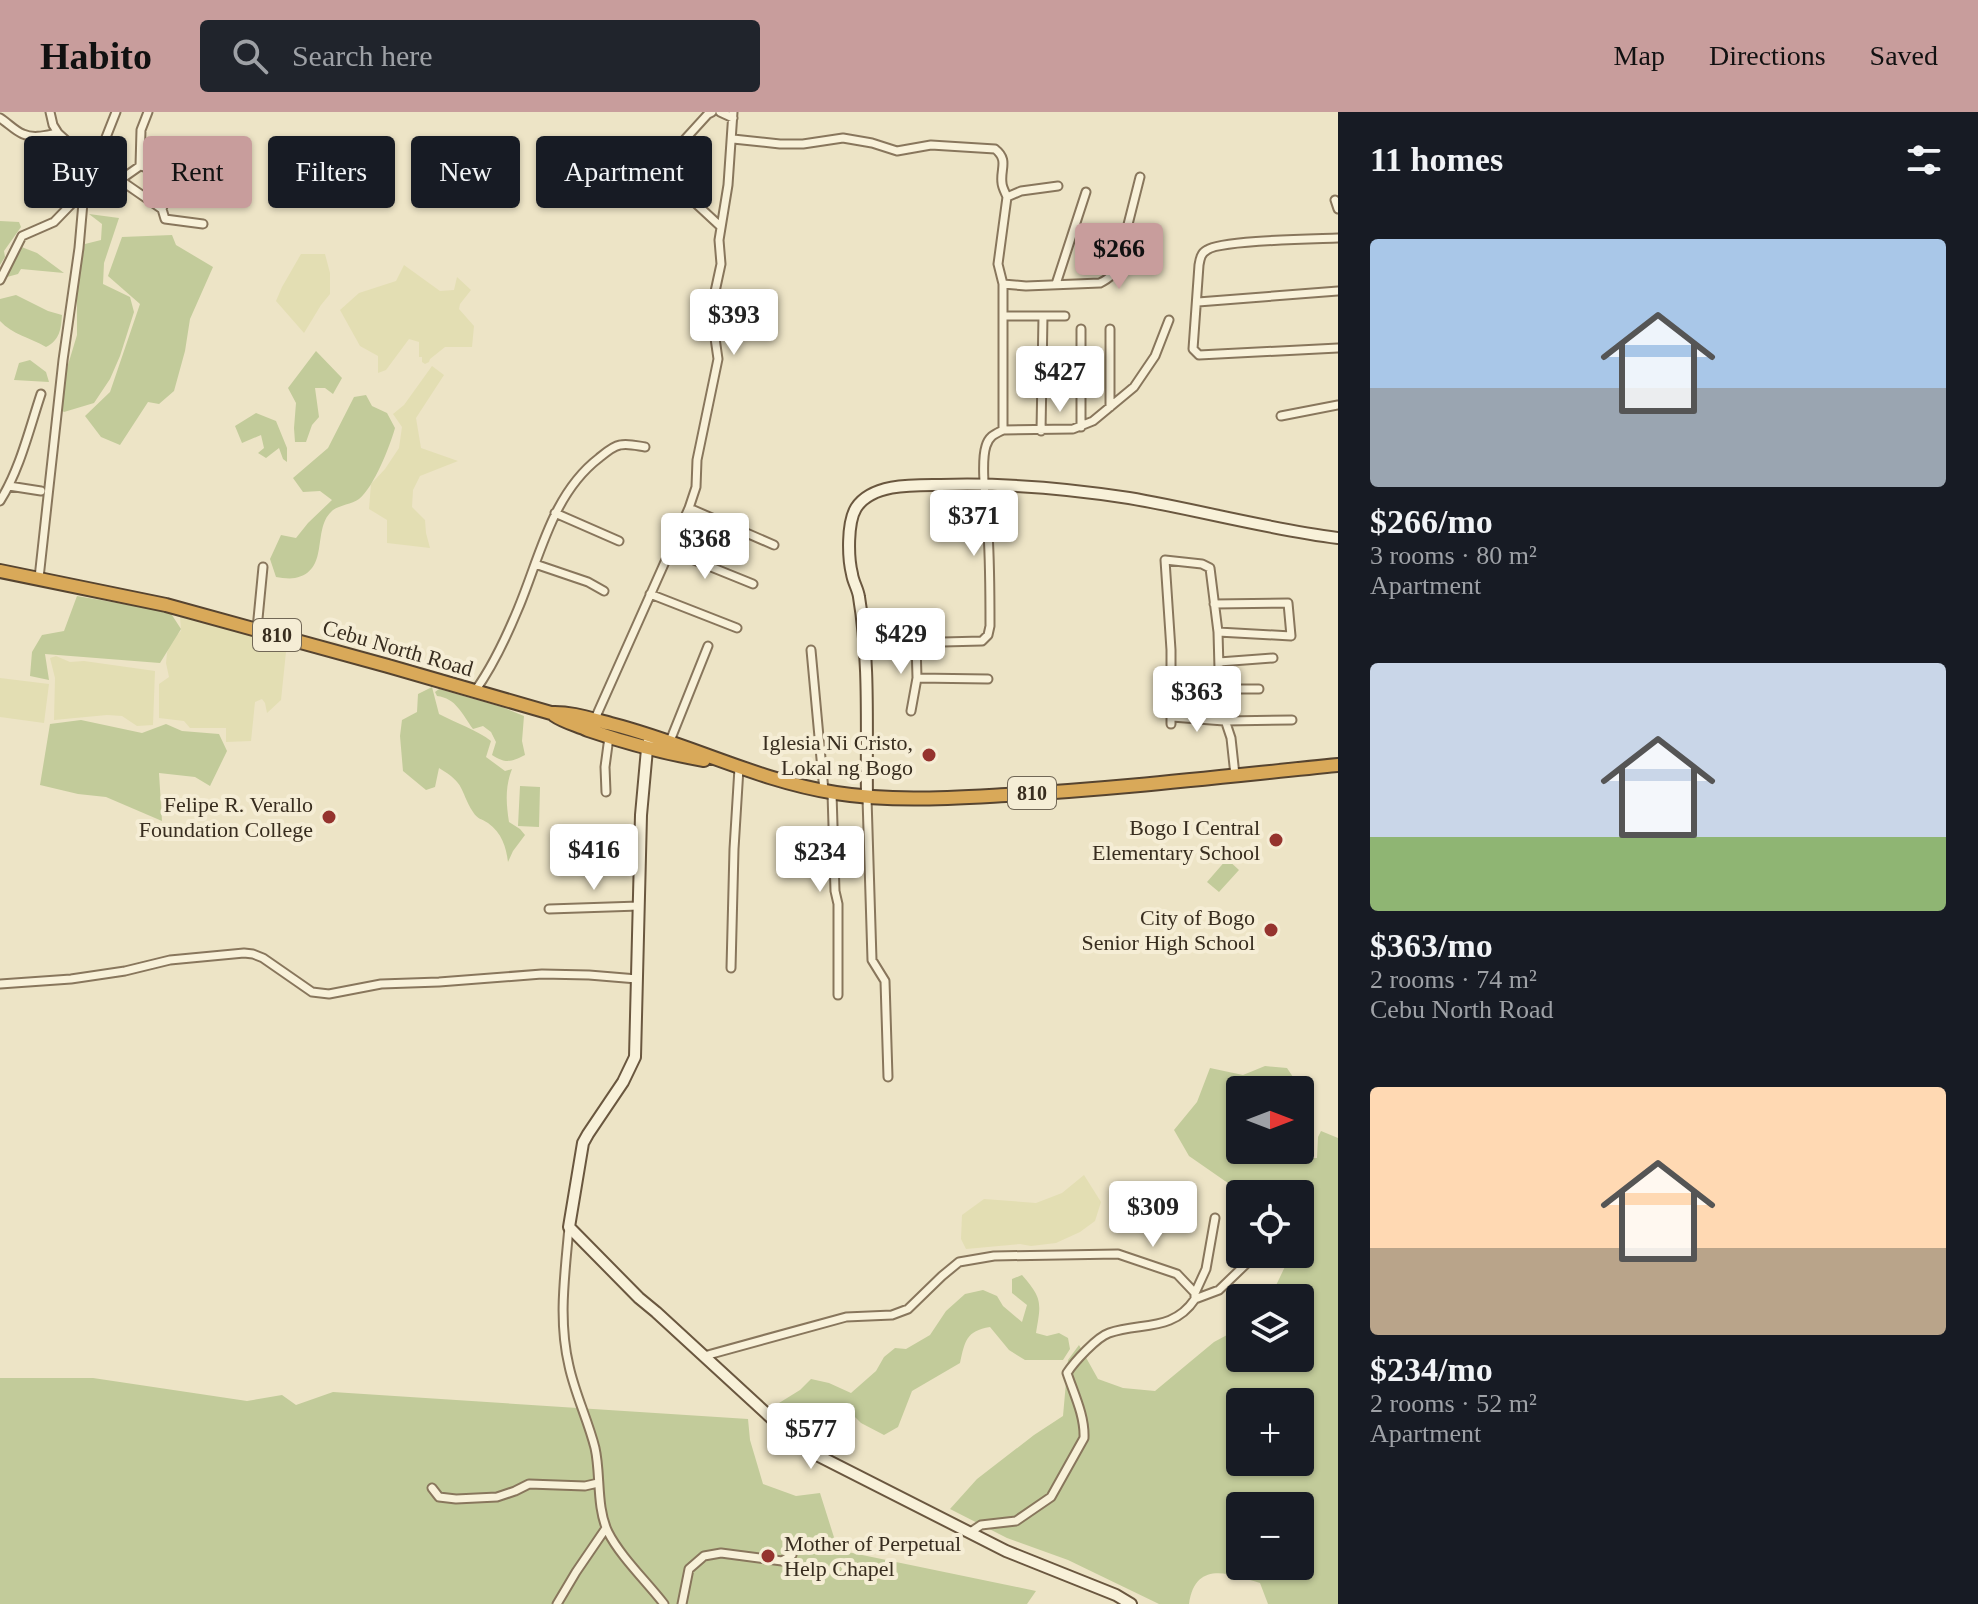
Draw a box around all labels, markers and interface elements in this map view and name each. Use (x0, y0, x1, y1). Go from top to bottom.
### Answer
search box (200, 20, 760, 92)
icon: search (228, 34, 272, 78)
text: Habito (40, 35, 152, 77)
text: Search here (292, 39, 433, 72)
text: Map (1614, 40, 1665, 71)
text: Directions (1709, 40, 1826, 71)
text: Saved (1870, 40, 1938, 71)
chip: Buy (24, 136, 127, 208)
chip: Rent (143, 136, 252, 208)
chip: Filters (268, 136, 395, 208)
chip: New (411, 136, 520, 208)
chip: Apartment (536, 136, 712, 208)
icon: filters (1902, 138, 1946, 182)
text: 11 homes (1370, 141, 1503, 178)
pin: $266 (1072, 223, 1166, 291)
text: $266 (1093, 234, 1145, 263)
pin: $393 (687, 289, 781, 357)
icon: home (1586, 291, 1730, 435)
text: $393 (708, 300, 760, 329)
pin: $427 (1013, 346, 1107, 414)
text: $427 (1034, 357, 1086, 386)
pin: $371 (927, 490, 1021, 558)
text: $371 (948, 501, 1000, 530)
text: $266/mo (1370, 503, 1493, 540)
pin: $368 (658, 513, 752, 581)
text: $368 (679, 524, 731, 553)
text: 3 rooms · 80 m² (1370, 541, 1537, 570)
text: Apartment (1370, 571, 1481, 600)
pin: $429 (854, 608, 948, 676)
street label: Cebu North Road (320, 615, 476, 681)
road number: 810 (253, 619, 301, 651)
text: $429 (875, 619, 927, 648)
pin: $363 (1150, 666, 1244, 734)
text: $363 (1171, 677, 1223, 706)
icon: home (1586, 715, 1730, 859)
place label: Iglesia Ni Cristo, Lokal ng Bogo (762, 730, 913, 780)
marker: Iglesia Ni Cristo, Lokal ng Bogo (920, 746, 938, 764)
road number: 810 (1008, 777, 1056, 809)
place label: Felipe R. Verallo Foundation College (139, 792, 313, 842)
marker: Felipe R. Verallo Foundation College (320, 808, 338, 826)
place label: Bogo I Central Elementary School (1092, 815, 1260, 865)
pin: $416 (547, 824, 641, 892)
pin: $234 (773, 826, 867, 894)
marker: Bogo I Central Elementary School (1267, 831, 1285, 849)
text: $416 (568, 835, 620, 864)
text: $234 (794, 837, 846, 866)
place label: City of Bogo Senior High School (1081, 905, 1255, 955)
marker: City of Bogo Senior High School (1262, 921, 1280, 939)
text: $363/mo (1370, 927, 1493, 964)
text: 2 rooms · 74 m² (1370, 965, 1537, 994)
text: Cebu North Road (1370, 995, 1553, 1024)
north arrow (1226, 1076, 1314, 1164)
map controls (1226, 1076, 1314, 1580)
icon: home (1586, 1139, 1730, 1283)
button: locate (1226, 1180, 1314, 1268)
pin: $309 (1106, 1181, 1200, 1249)
text: $309 (1127, 1192, 1179, 1221)
button: layers (1226, 1284, 1314, 1372)
text: $234/mo (1370, 1351, 1493, 1388)
button: + (1226, 1388, 1314, 1476)
text: 2 rooms · 52 m² (1370, 1389, 1537, 1418)
pin: $577 (764, 1403, 858, 1471)
text: $577 (785, 1414, 837, 1443)
text: Apartment (1370, 1419, 1481, 1448)
button: − (1226, 1492, 1314, 1580)
place label: Mother of Perpetual Help Chapel (784, 1531, 961, 1581)
marker: Mother of Perpetual Help Chapel (759, 1547, 777, 1565)

